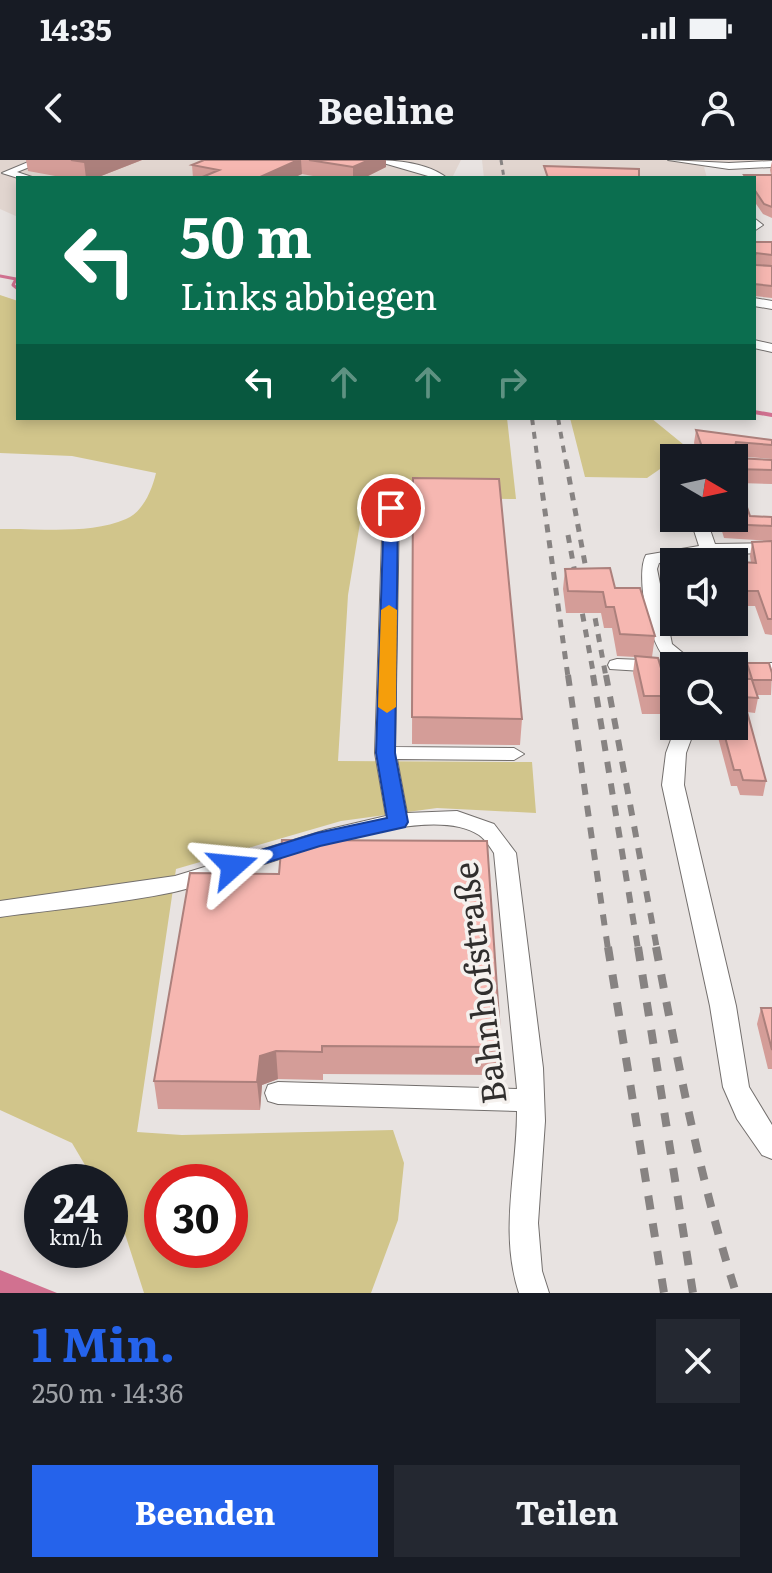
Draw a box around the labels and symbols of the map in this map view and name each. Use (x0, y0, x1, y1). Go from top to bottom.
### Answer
north arrow (660, 444, 748, 532)
pin (357, 474, 425, 542)
position arrow (191, 824, 275, 908)
street label: Bahnhofstraße (437, 859, 517, 1107)
speed limit sign: 30 (144, 1164, 248, 1268)

